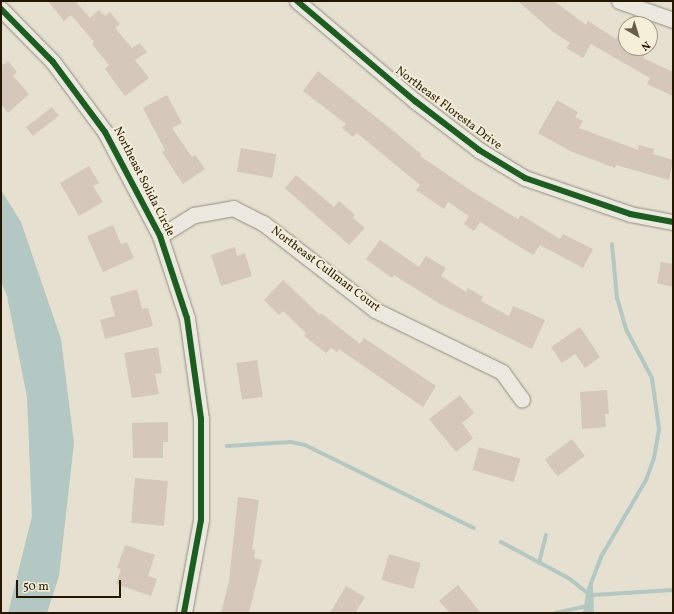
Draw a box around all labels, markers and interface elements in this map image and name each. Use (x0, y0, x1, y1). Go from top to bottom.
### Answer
north arrow (618, 16, 658, 56)
text: N (637, 37, 653, 53)
street label: Northeast Floresta Drive (392, 64, 504, 154)
street label: Northeast Solida Circle (109, 125, 177, 239)
street label: Northeast Cullman Court (267, 224, 383, 316)
scale bar (18, 572, 123, 598)
text: 50 m (23, 579, 49, 595)

